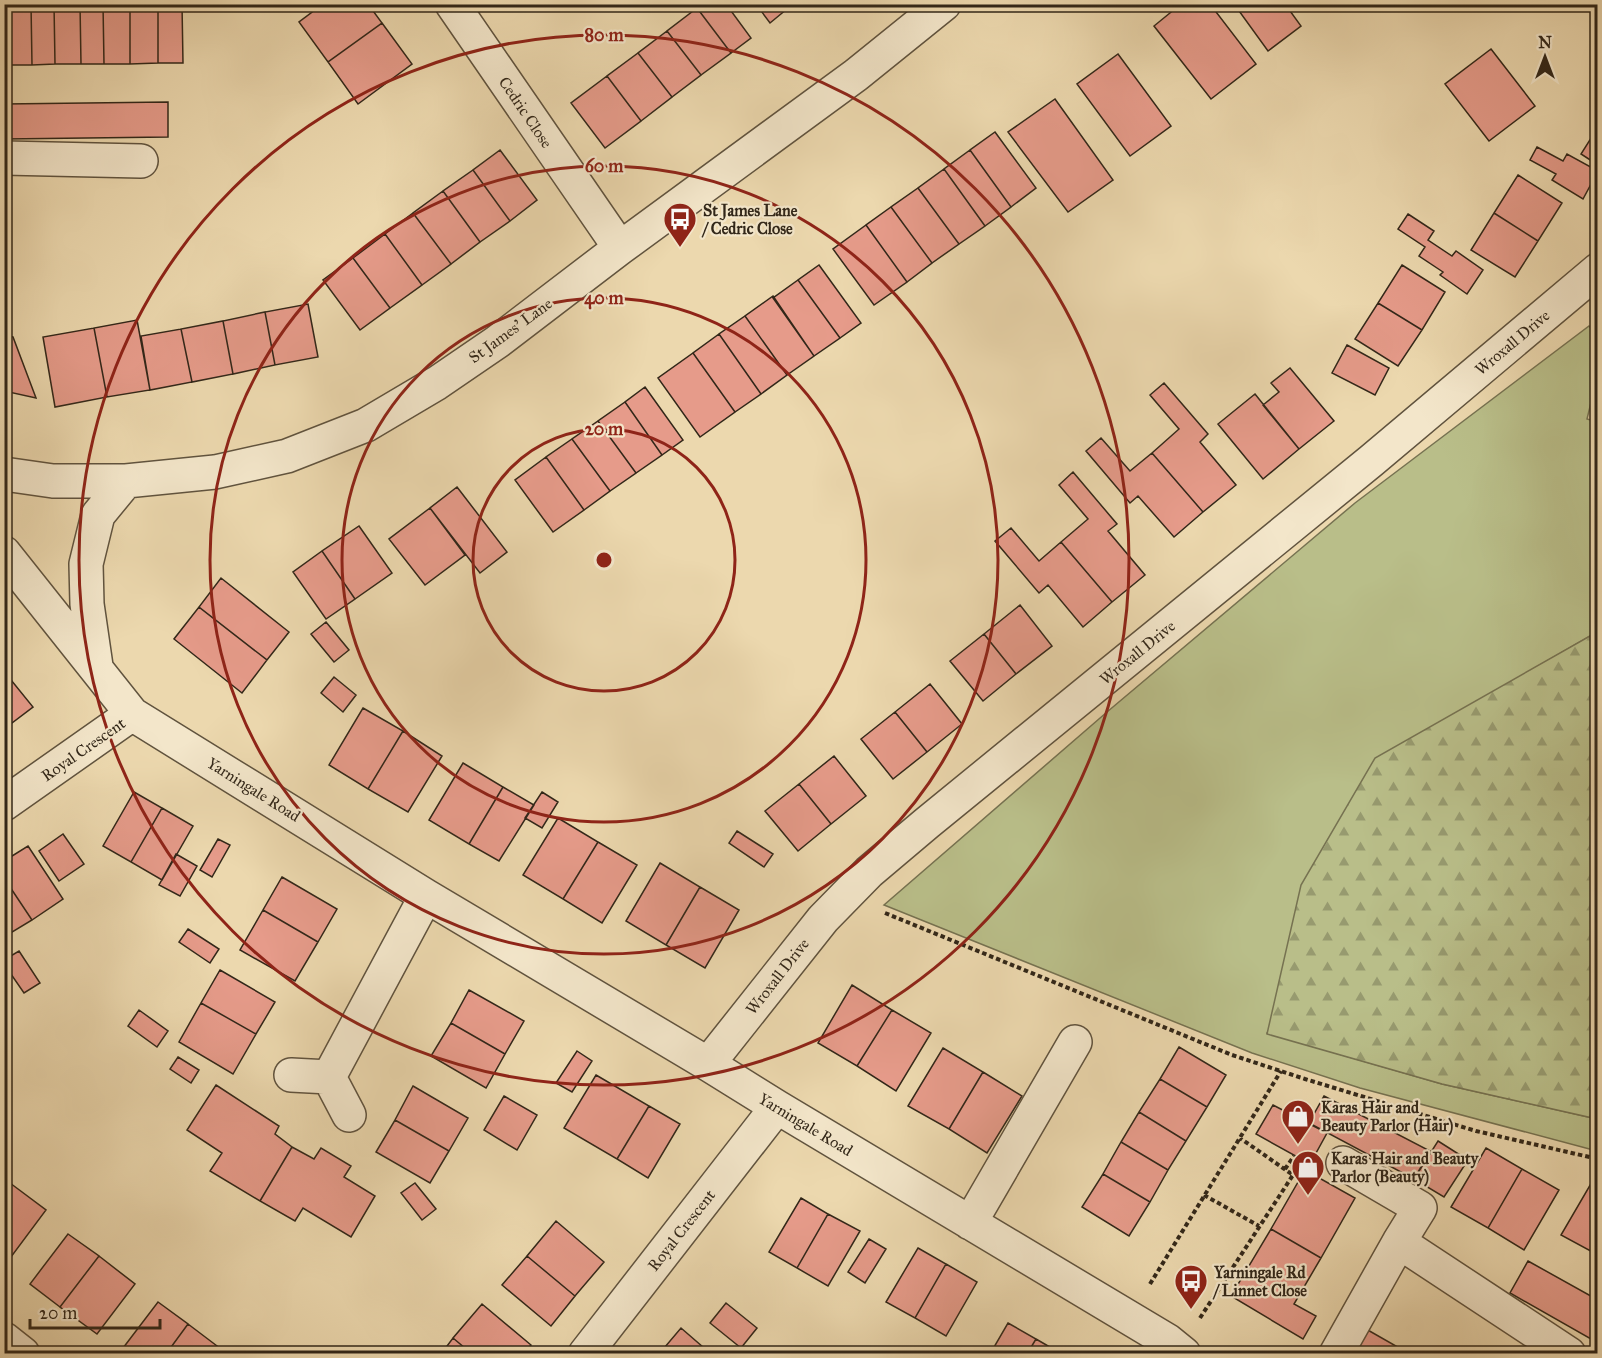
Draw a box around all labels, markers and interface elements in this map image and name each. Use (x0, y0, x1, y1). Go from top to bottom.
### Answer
text: 80 m (584, 24, 624, 46)
north arrow (1515, 27, 1575, 87)
text: N (1538, 33, 1552, 52)
street label: Cedric Close (495, 73, 557, 152)
text: 60 m (585, 155, 624, 177)
bus stop icon: St James Lane / Cedric Close (662, 201, 698, 248)
place label: St James Lane / Cedric Close (701, 201, 798, 238)
text: 40 m (584, 287, 625, 310)
street label: St James' Lane (465, 294, 557, 368)
street label: Wroxall Drive (1471, 305, 1554, 379)
text: 20 m (585, 418, 624, 440)
centre of rings (594, 550, 614, 570)
street label: Wroxall Drive (1096, 616, 1179, 689)
street label: Royal Crescent (38, 713, 129, 785)
street label: Yarningale Road (203, 753, 304, 827)
street label: Wroxall Drive (742, 934, 813, 1018)
street label: Yarningale Road (755, 1089, 856, 1161)
shop icon: Karas Hair and Beauty Parlor (Hair) (1280, 1098, 1316, 1145)
place label: Karas Hair and Beauty Parlor (Hair) (1321, 1098, 1454, 1136)
shop icon: Karas Hair and Beauty Parlor (Beauty) (1290, 1149, 1326, 1196)
place label: Karas Hair and Beauty Parlor (Beauty) (1331, 1149, 1480, 1187)
street label: Royal Crescent (644, 1186, 719, 1275)
bus stop icon: Yarningale Rd / Linnet Close (1173, 1263, 1209, 1310)
place label: Yarningale Rd / Linnet Close (1212, 1263, 1307, 1300)
scale bar (30, 1292, 160, 1330)
text: 20 m (39, 1302, 77, 1324)

